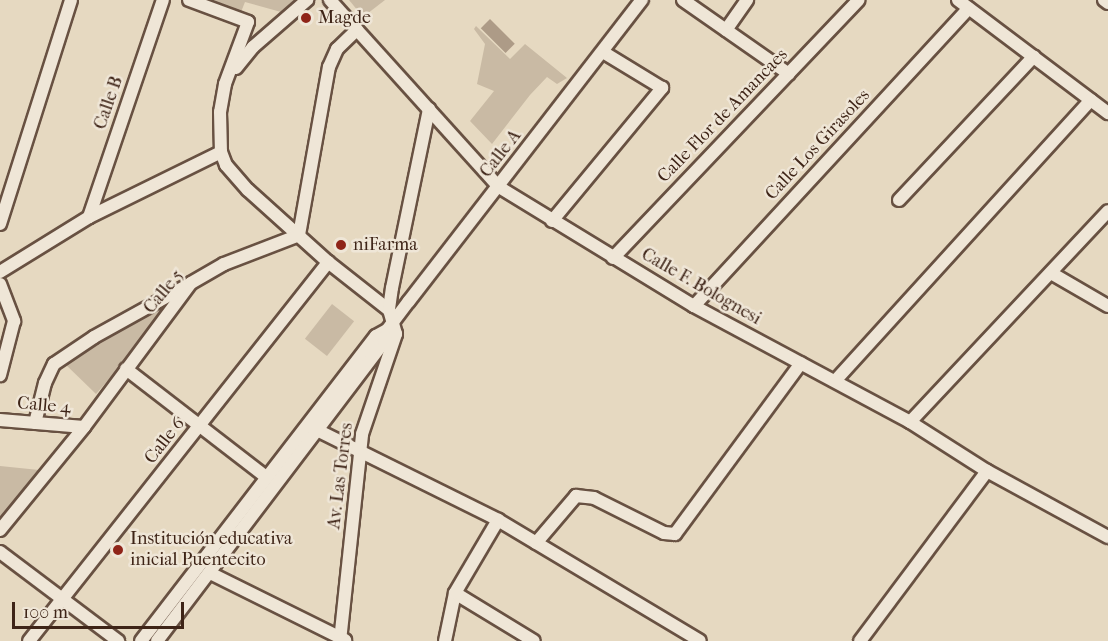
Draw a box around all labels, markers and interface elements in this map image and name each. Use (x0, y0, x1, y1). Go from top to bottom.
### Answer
place label: Magde (318, 7, 371, 29)
marker: Magde (299, 11, 313, 25)
street label: Calle Flor de Amancaes (653, 45, 793, 187)
street label: Calle B (90, 74, 128, 132)
street label: Calle Los Girasoles (761, 85, 875, 205)
street label: Calle A (476, 126, 526, 182)
place label: niFarma (353, 234, 418, 256)
marker: niFarma (334, 238, 348, 252)
street label: Calle F. Bolognesi (637, 244, 765, 330)
street label: Calle 5 (139, 266, 189, 318)
street label: Calle 4 (16, 393, 72, 419)
street label: Calle 6 (140, 414, 190, 468)
street label: Av. Las Torres (324, 422, 358, 530)
place label: Institución educativa inicial Puentecito (130, 529, 292, 572)
marker: Institución educativa inicial Puentecito (111, 543, 125, 557)
scale bar (15, 590, 188, 628)
text: 100 m (23, 602, 68, 623)

